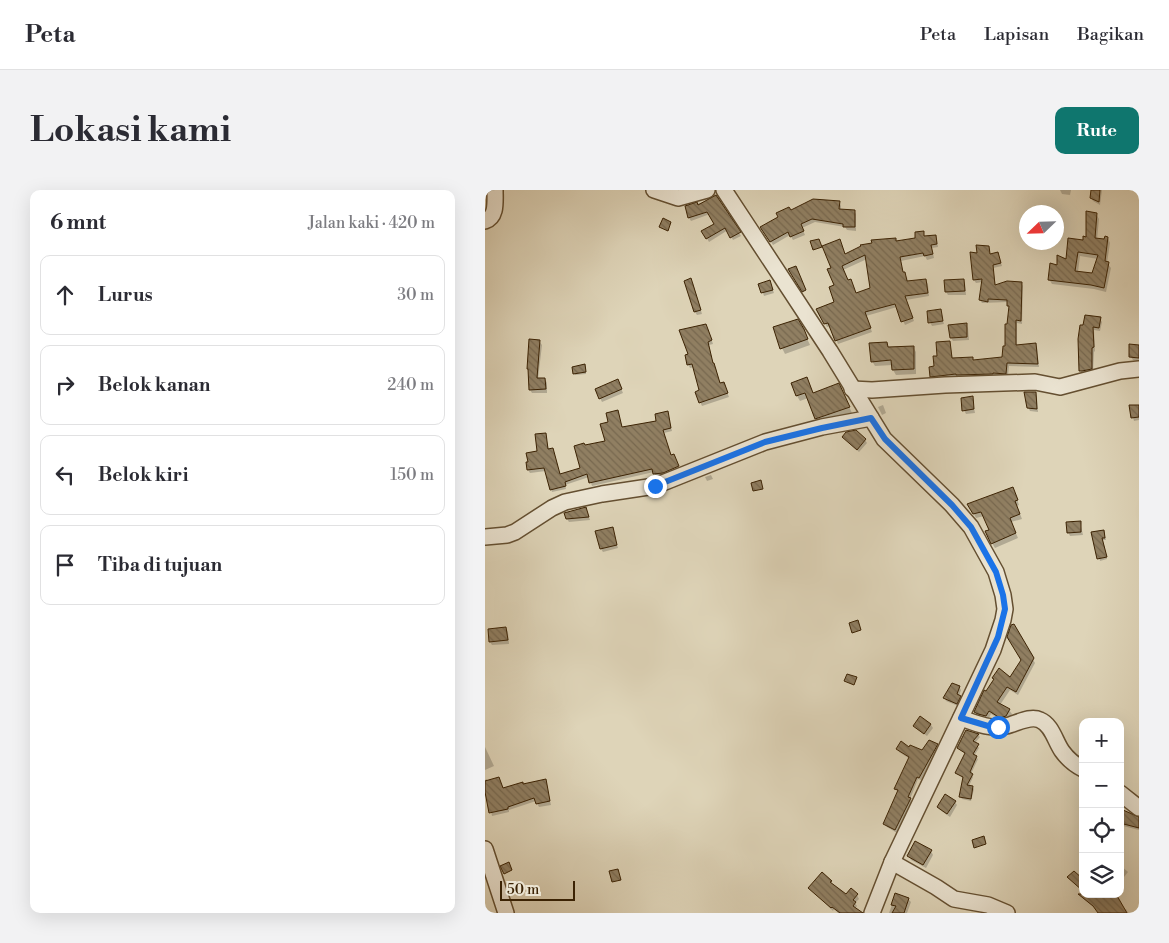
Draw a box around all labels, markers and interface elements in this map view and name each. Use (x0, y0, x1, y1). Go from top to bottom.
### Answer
text: Peta (25, 20, 75, 50)
text: Peta (920, 23, 956, 46)
text: Lapisan (984, 23, 1049, 46)
text: Bagikan (1077, 23, 1144, 46)
button: Rute (1055, 107, 1139, 154)
text: Lokasi kami (30, 109, 231, 152)
north arrow (1019, 205, 1064, 250)
text: 6 mnt (50, 210, 106, 236)
text: Jalan kaki · 420 m (308, 213, 435, 233)
icon: ahead (51, 281, 79, 309)
text: Lurus (98, 283, 153, 307)
text: 30 m (397, 285, 434, 305)
icon: right (51, 371, 79, 399)
text: Belok kanan (98, 373, 211, 397)
text: 240 m (387, 375, 434, 395)
icon: left (51, 461, 79, 489)
text: Belok kiri (98, 463, 188, 487)
text: 150 m (390, 465, 434, 485)
route end (644, 475, 667, 498)
icon: arrive (51, 551, 79, 579)
text: Tiba di tujuan (98, 553, 222, 577)
route start (987, 716, 1010, 739)
map controls (1079, 718, 1124, 898)
button: + (1079, 718, 1124, 763)
button: − (1079, 763, 1124, 808)
button: locate (1079, 808, 1124, 853)
button: layers (1079, 853, 1124, 898)
scale bar (500, 878, 575, 901)
text: 50 m (507, 881, 539, 899)

